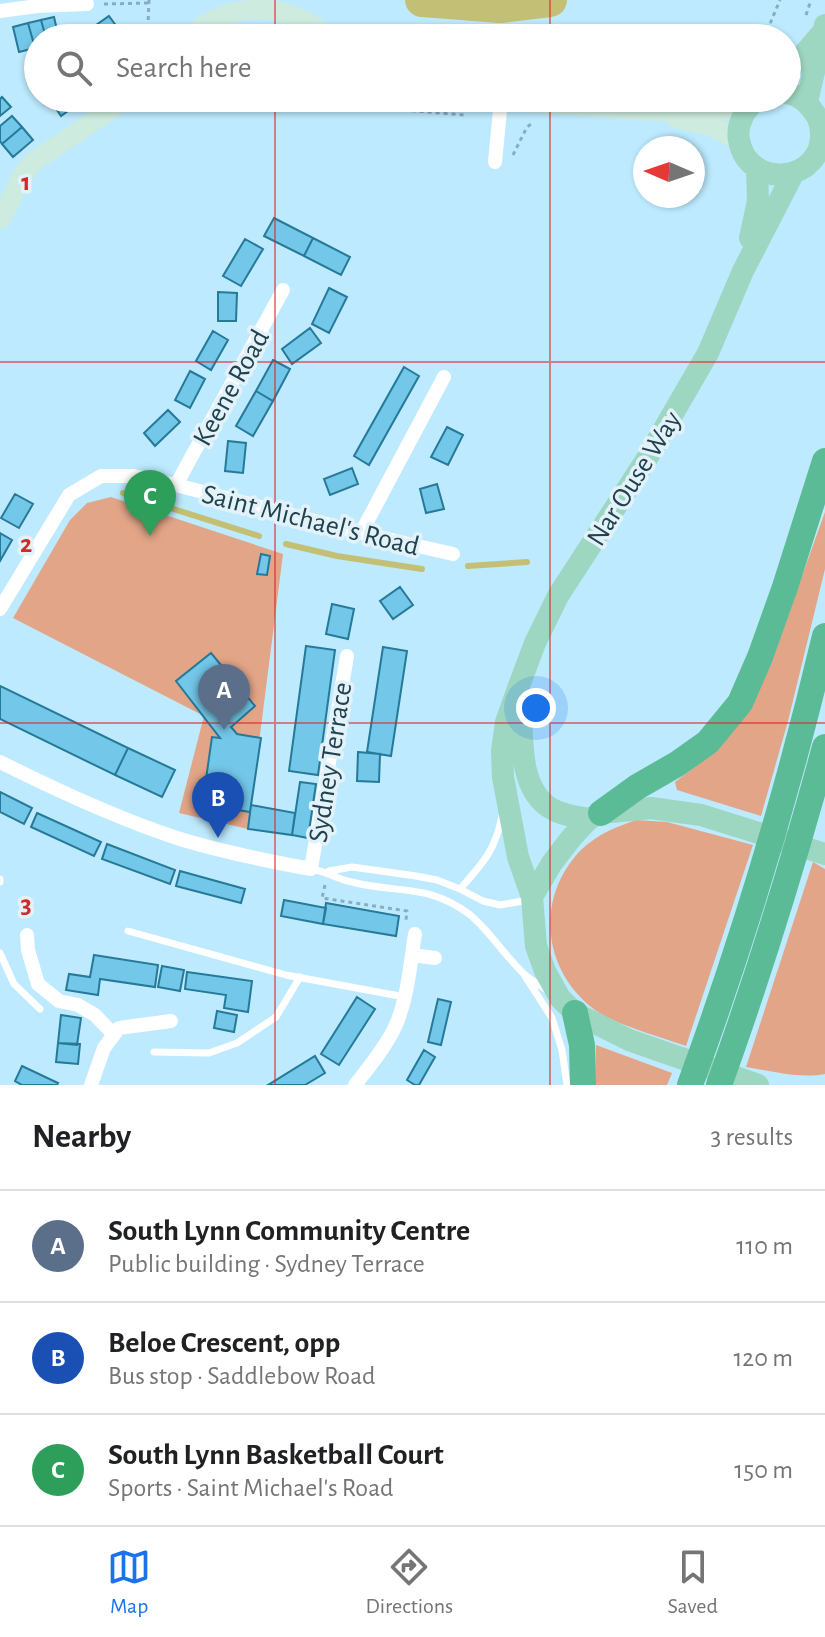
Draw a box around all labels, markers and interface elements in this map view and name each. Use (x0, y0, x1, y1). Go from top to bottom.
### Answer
search box (24, 24, 801, 112)
icon: search (52, 46, 96, 90)
text: Search here (116, 53, 252, 83)
north arrow (633, 136, 705, 208)
text: 1 (21, 169, 31, 195)
street label: Keene Road (188, 325, 275, 451)
street label: Nar Ouse Way (582, 407, 687, 551)
pin: C (124, 470, 176, 536)
street label: Saint Michael's Road (199, 480, 422, 561)
text: 2 (20, 531, 32, 557)
pin: A (198, 664, 250, 730)
street label: Sydney Terrace (304, 680, 357, 844)
your location (516, 688, 556, 728)
pin: B (192, 772, 244, 838)
text: 3 (20, 892, 32, 918)
text: Nearby (32, 1120, 131, 1154)
text: 3 results (710, 1124, 793, 1150)
text: South Lynn Community Centre (108, 1216, 470, 1246)
text: A (50, 1233, 66, 1259)
text: 110 m (736, 1233, 793, 1259)
text: Public building · Sydney Terrace (108, 1251, 425, 1277)
text: Beloe Crescent, opp (108, 1328, 340, 1358)
text: B (50, 1345, 66, 1371)
text: 120 m (733, 1345, 793, 1371)
text: Bus stop · Saddlebow Road (108, 1363, 376, 1389)
text: South Lynn Basketball Court (108, 1440, 444, 1470)
text: C (51, 1457, 65, 1483)
text: 150 m (734, 1457, 793, 1483)
text: Sports · Saint Michael's Road (108, 1475, 394, 1501)
tab: Map (107, 1545, 151, 1619)
tab: Directions (365, 1545, 453, 1619)
tab: Saved (667, 1545, 718, 1619)

